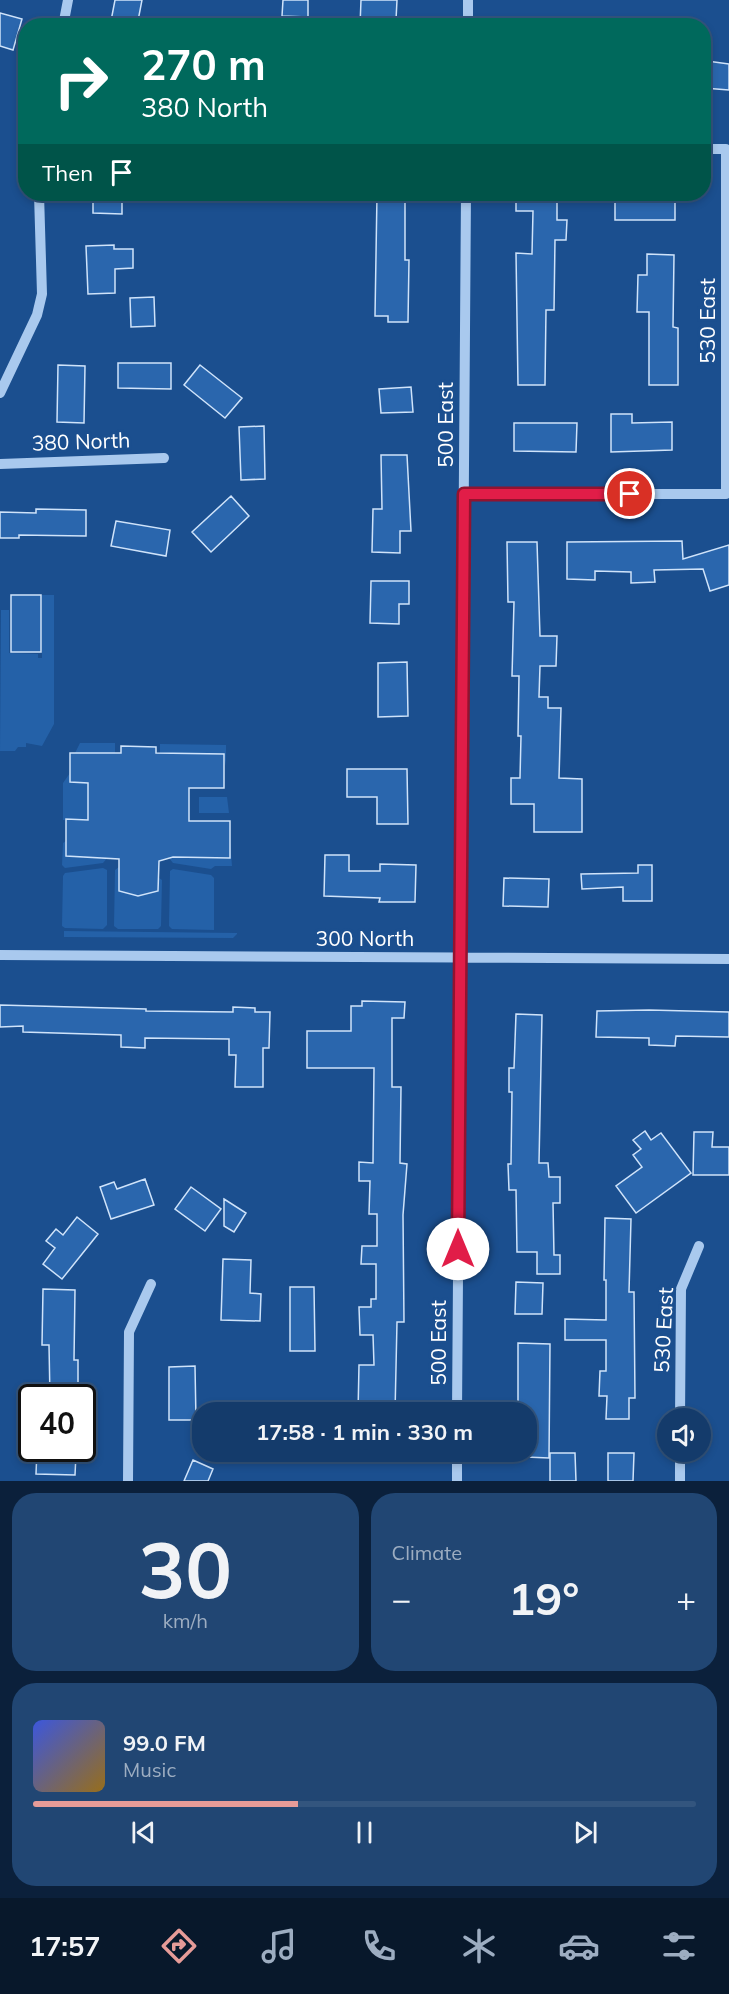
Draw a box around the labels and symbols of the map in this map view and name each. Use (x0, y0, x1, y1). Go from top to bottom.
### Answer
street label: 530 East (694, 278, 720, 364)
street label: 500 East (432, 382, 458, 468)
street label: 380 North (31, 426, 131, 456)
pin (604, 468, 655, 519)
street label: 300 North (316, 925, 414, 951)
position arrow (426, 1217, 490, 1281)
street label: 530 East (648, 1287, 678, 1373)
street label: 500 East (425, 1300, 451, 1386)
speed limit sign: 40 (18, 1384, 96, 1462)

